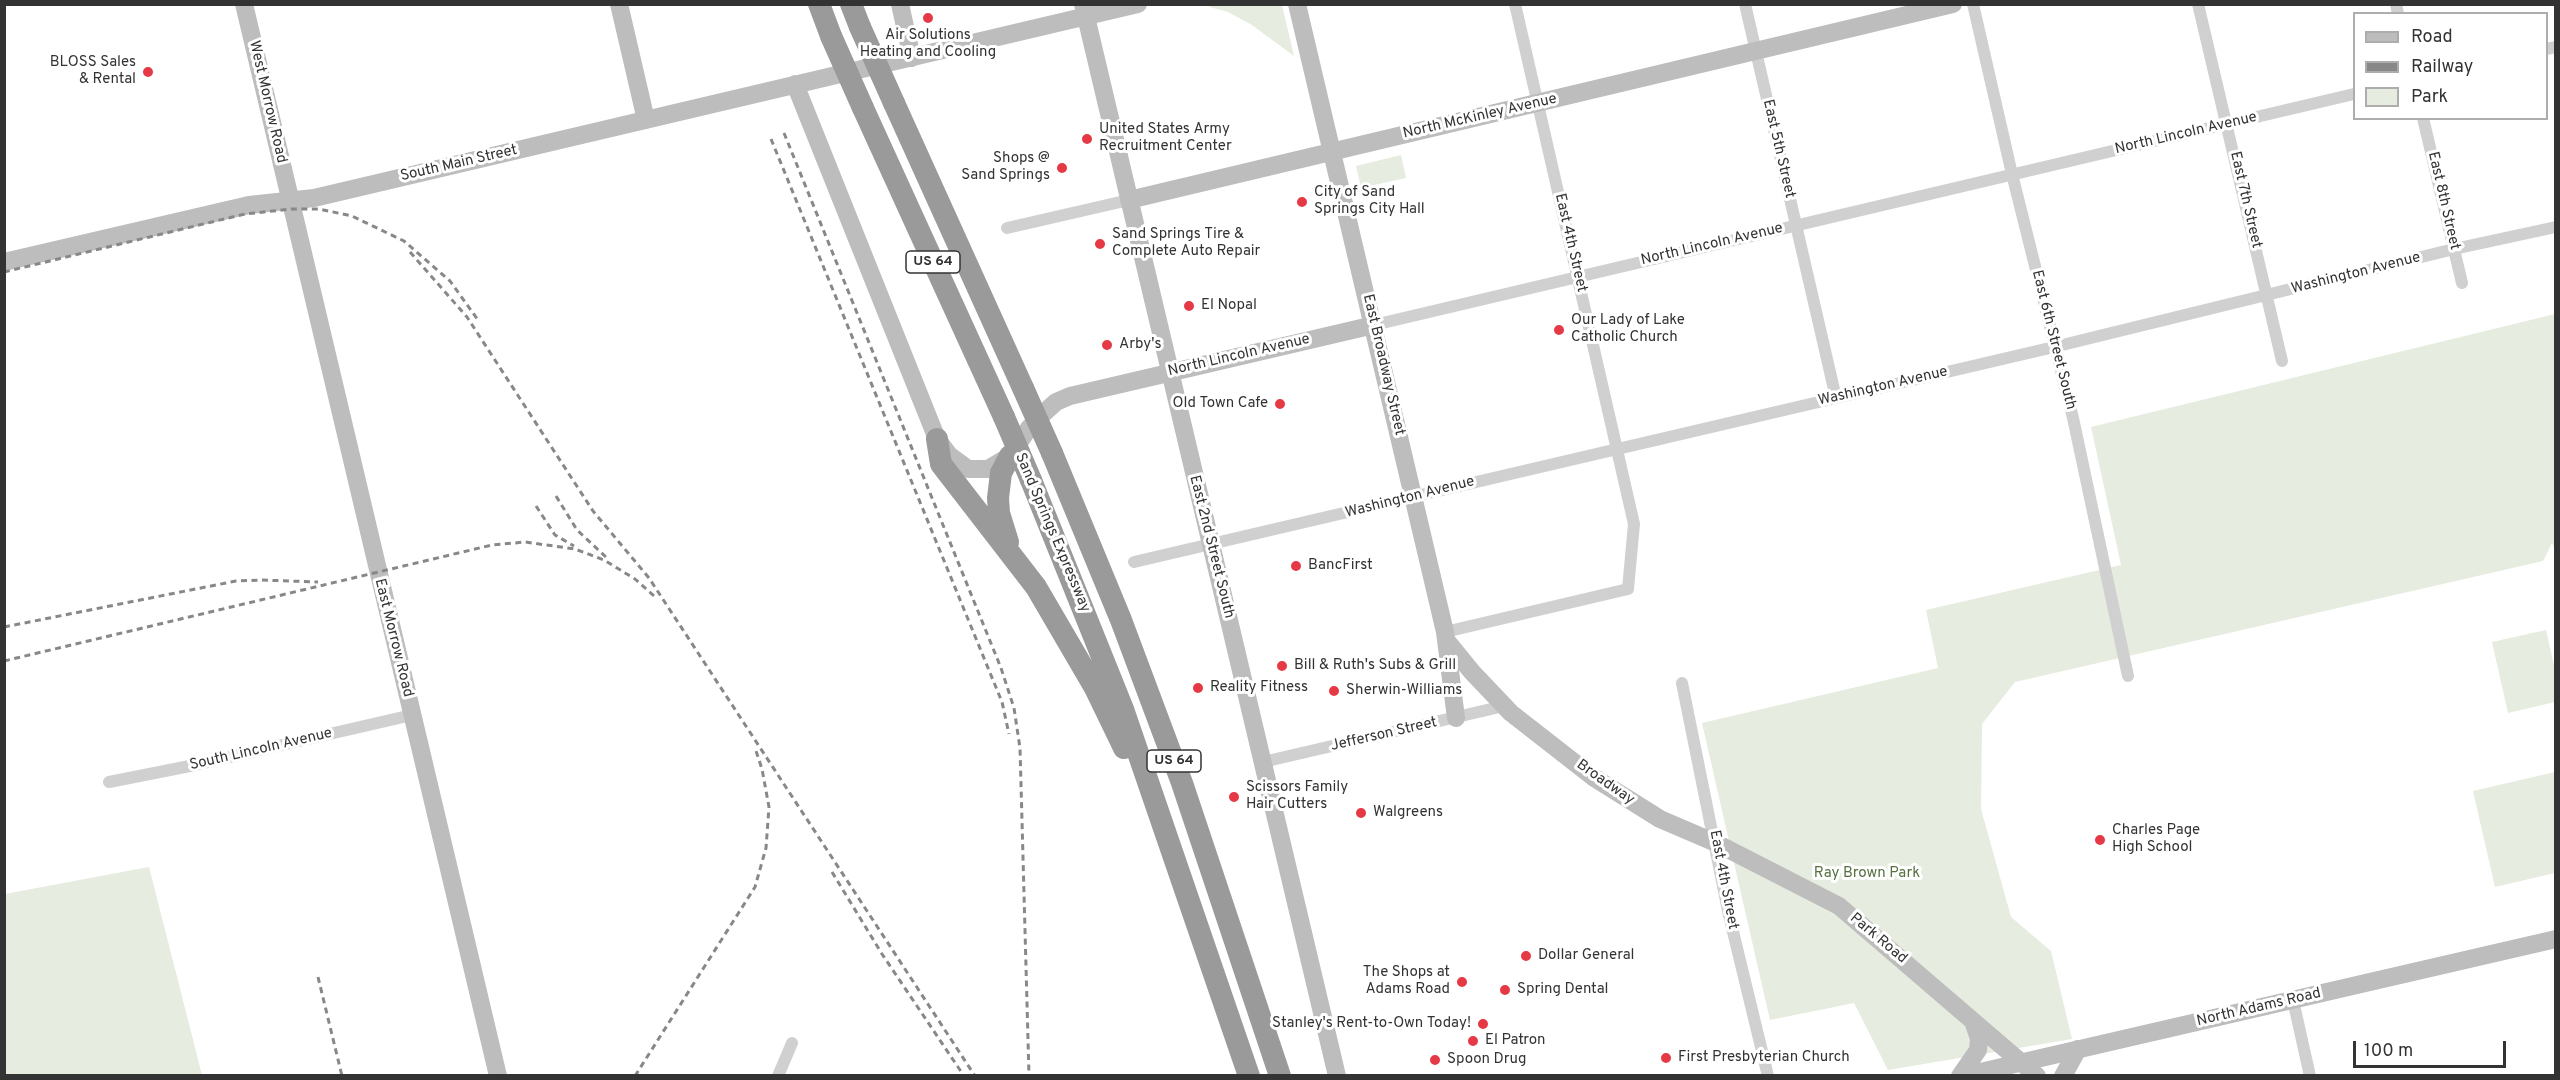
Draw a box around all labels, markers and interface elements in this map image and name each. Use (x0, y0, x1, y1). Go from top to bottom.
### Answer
marker: Air Solutions Heating and Cooling (921, 11, 935, 25)
legend (2353, 12, 2548, 120)
text: Road (2411, 26, 2453, 49)
place label: Air Solutions Heating and Cooling (860, 27, 996, 62)
street label: West Morrow Road (244, 39, 290, 165)
place label: BLOSS Sales & Rental (50, 54, 136, 89)
text: Railway (2411, 56, 2473, 79)
marker: BLOSS Sales & Rental (141, 65, 155, 79)
text: Park (2411, 86, 2448, 109)
street label: North McKinley Avenue (1401, 91, 1559, 143)
street label: East 5th Street (1758, 98, 1798, 200)
street label: North Lincoln Avenue (2113, 109, 2259, 159)
place label: United States Army Recruitment Center (1099, 121, 1232, 156)
marker: United States Army Recruitment Center (1080, 132, 1094, 146)
street label: South Main Street (399, 142, 519, 186)
place label: Shops @ Sand Springs (961, 150, 1050, 185)
street label: East 7th Street (2225, 150, 2265, 250)
street label: East 8th Street (2423, 150, 2463, 252)
marker: Shops @ Sand Springs (1055, 161, 1069, 175)
place label: City of Sand Springs City Hall (1314, 184, 1425, 219)
street label: East 4th Street (1550, 192, 1590, 294)
marker: City of Sand Springs City Hall (1295, 195, 1309, 209)
street label: North Lincoln Avenue (1639, 220, 1785, 270)
place label: Sand Springs Tire & Complete Auto Repair (1112, 226, 1260, 261)
marker: Sand Springs Tire & Complete Auto Repair (1093, 237, 1107, 251)
street label: Washington Avenue (2290, 249, 2422, 299)
road number: US 64 (906, 251, 960, 273)
street label: East 6th Street South (2027, 268, 2079, 412)
street label: East Broadway Street (1358, 293, 1408, 437)
place label: El Nopal (1201, 297, 1257, 315)
marker: El Nopal (1182, 299, 1196, 313)
place label: Our Lady of Lake Catholic Church (1571, 312, 1685, 347)
marker: Our Lady of Lake Catholic Church (1552, 323, 1566, 337)
street label: North Lincoln Avenue (1166, 331, 1312, 381)
place label: Arby's (1119, 336, 1161, 354)
marker: Arby's (1100, 338, 1114, 352)
street label: Washington Avenue (1816, 363, 1950, 411)
place label: Old Town Cafe (1173, 395, 1268, 413)
marker: Old Town Cafe (1273, 397, 1287, 411)
street label: Sand Springs Expressway (1010, 451, 1094, 615)
street label: Washington Avenue (1344, 473, 1476, 523)
street label: East 2nd Street South (1185, 474, 1237, 620)
place label: BancFirst (1308, 557, 1373, 575)
marker: BancFirst (1289, 559, 1303, 573)
street label: East Morrow Road (370, 577, 416, 699)
place label: Bill & Ruth's Subs & Grill (1294, 657, 1456, 675)
marker: Bill & Ruth's Subs & Grill (1275, 659, 1289, 673)
place label: Reality Fitness (1210, 679, 1308, 697)
marker: Reality Fitness (1191, 681, 1205, 695)
place label: Sherwin-Williams (1346, 682, 1462, 700)
marker: Sherwin-Williams (1327, 684, 1341, 698)
street label: Jefferson Street (1329, 714, 1439, 756)
street label: South Lincoln Avenue (188, 725, 334, 775)
road number: US 64 (1147, 750, 1201, 772)
street label: Broadway (1572, 756, 1638, 810)
place label: Scissors Family Hair Cutters (1246, 779, 1348, 814)
marker: Scissors Family Hair Cutters (1227, 790, 1241, 804)
place label: Walgreens (1373, 804, 1443, 822)
marker: Walgreens (1354, 806, 1368, 820)
place label: Charles Page High School (2112, 822, 2200, 857)
street label: East 4th Street (1705, 829, 1741, 931)
marker: Charles Page High School (2093, 833, 2107, 847)
park label: Ray Brown Park (1814, 865, 1920, 883)
street label: Park Road (1846, 910, 1910, 968)
place label: Dollar General (1538, 947, 1635, 965)
marker: Dollar General (1519, 949, 1533, 963)
place label: The Shops at Adams Road (1363, 964, 1450, 999)
marker: The Shops at Adams Road (1455, 975, 1469, 989)
place label: Spring Dental (1517, 981, 1608, 999)
marker: Spring Dental (1498, 983, 1512, 997)
street label: North Adams Road (2195, 985, 2323, 1031)
place label: Stanley's Rent-to-Own Today! (1272, 1015, 1471, 1033)
marker: Stanley's Rent-to-Own Today! (1476, 1017, 1490, 1031)
scale bar (2356, 1029, 2509, 1067)
place label: El Patron (1485, 1032, 1546, 1050)
marker: El Patron (1466, 1034, 1480, 1048)
text: 100 m (2364, 1040, 2413, 1063)
place label: First Presbyterian Church (1678, 1049, 1850, 1067)
place label: Spoon Drug (1447, 1051, 1526, 1069)
marker: First Presbyterian Church (1659, 1051, 1673, 1065)
marker: Spoon Drug (1428, 1053, 1442, 1067)

